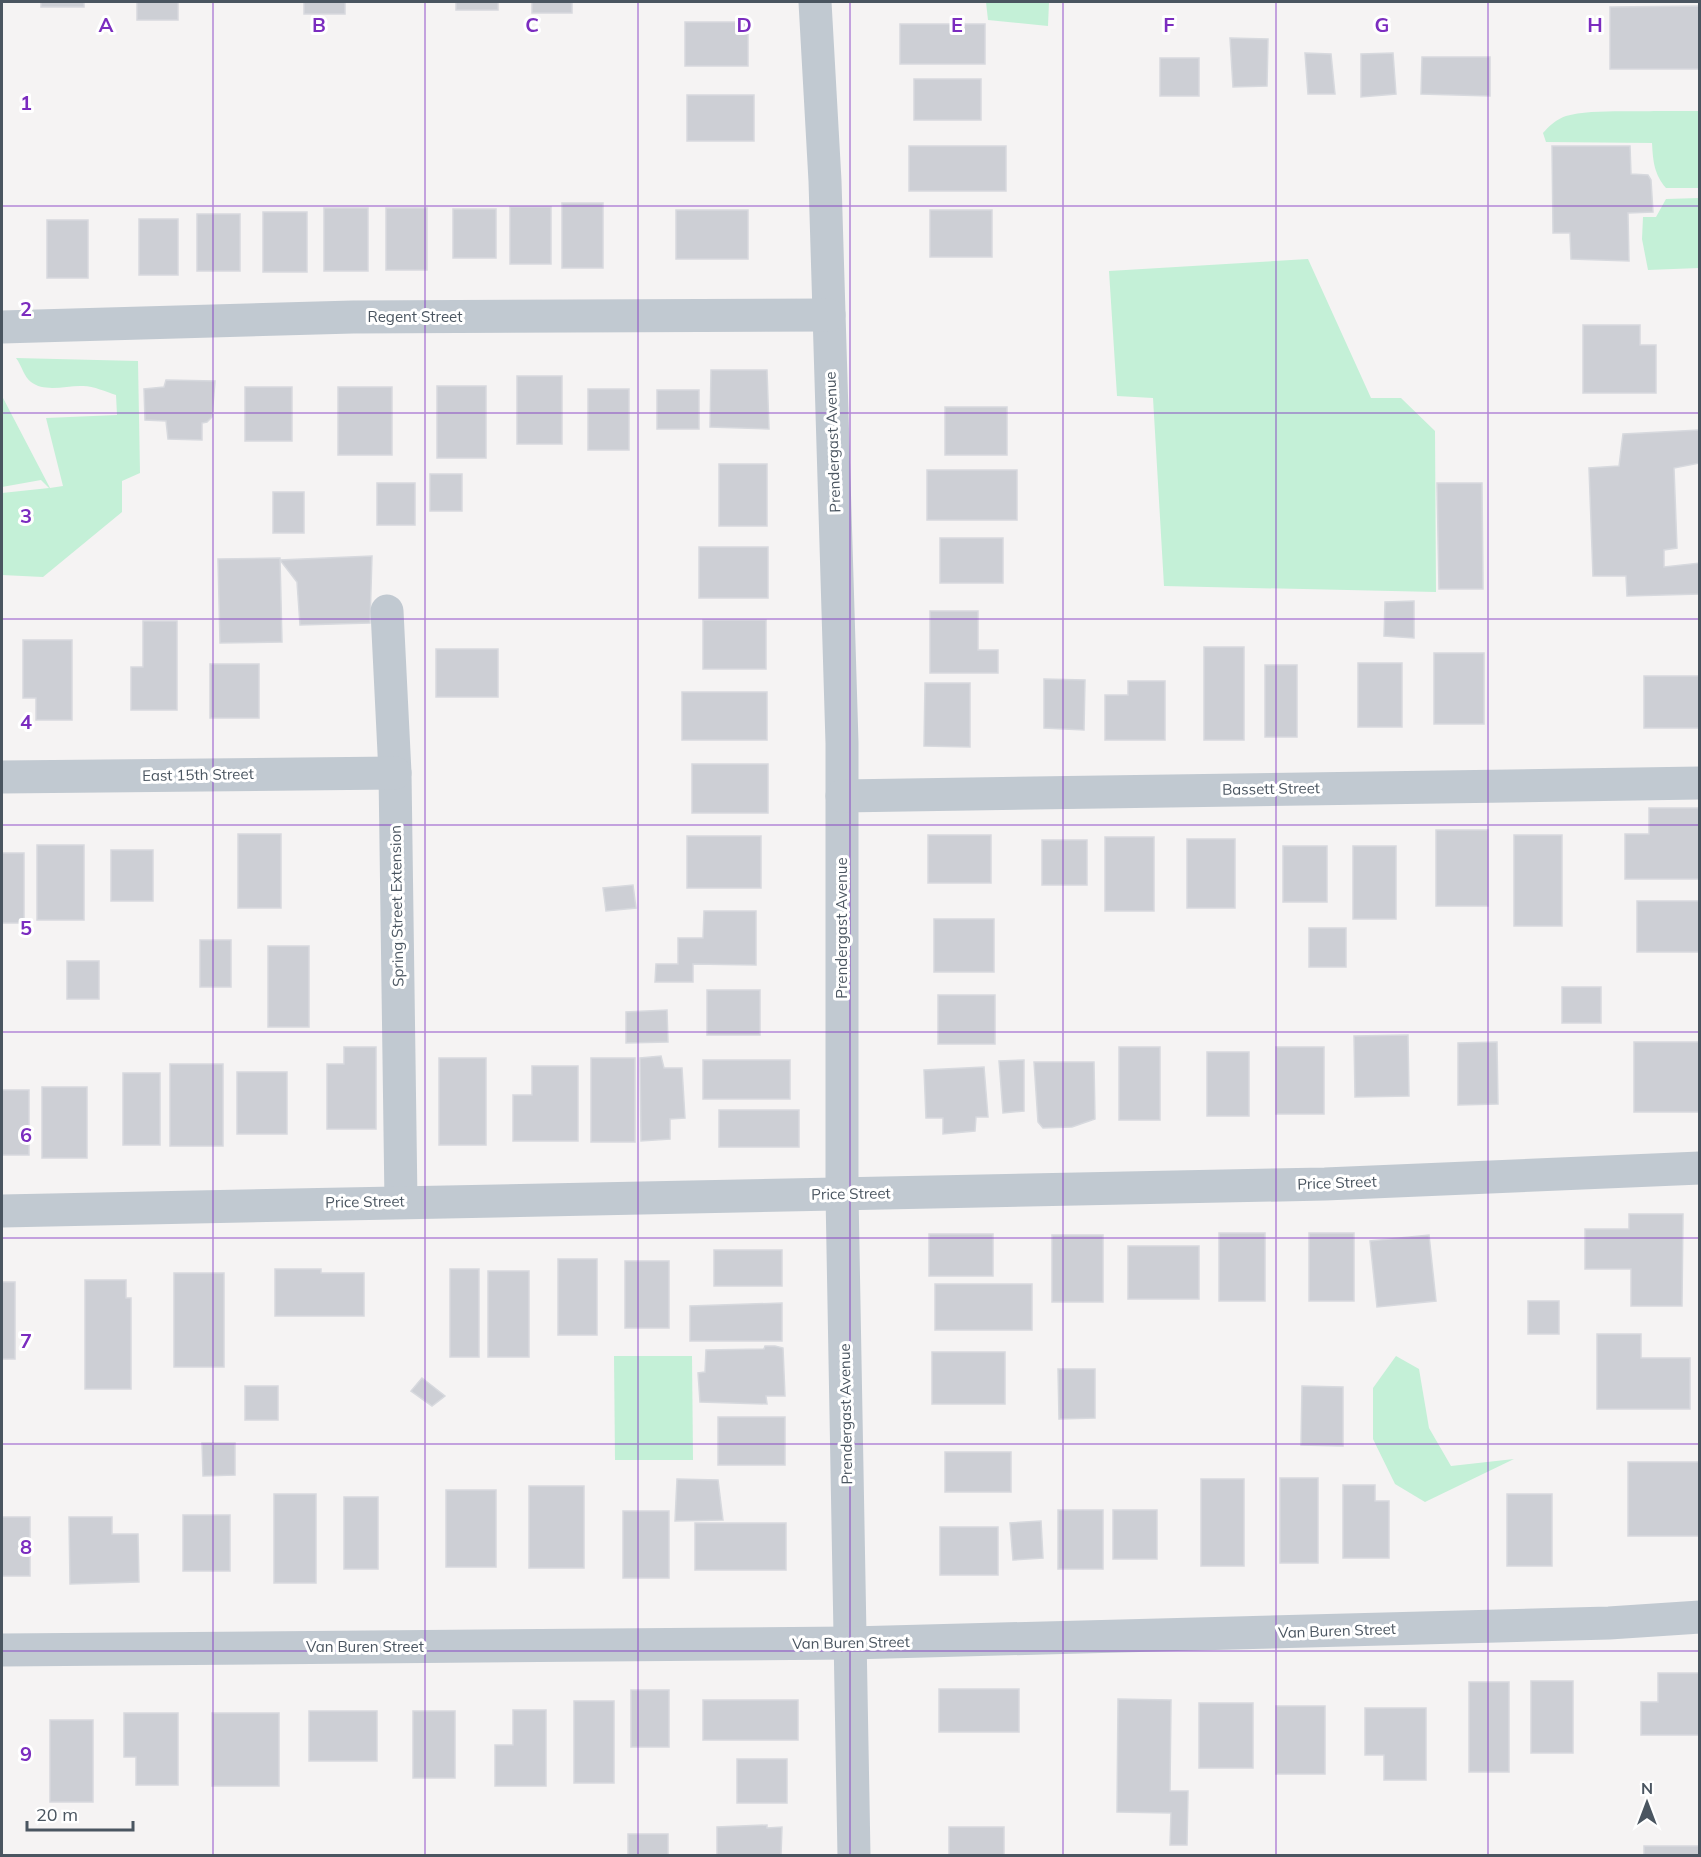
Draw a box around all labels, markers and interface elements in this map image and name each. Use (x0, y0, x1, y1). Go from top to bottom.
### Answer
text: A (99, 12, 114, 37)
text: B (312, 12, 326, 37)
text: C (525, 12, 539, 37)
text: D (736, 12, 752, 37)
text: E (951, 12, 963, 37)
text: F (1163, 12, 1175, 37)
text: G (1375, 12, 1389, 37)
text: H (1587, 12, 1603, 37)
text: 1 (20, 90, 32, 115)
text: 2 (20, 296, 32, 321)
street label: Regent Street (367, 307, 463, 326)
street label: Prendergast Avenue (821, 371, 844, 513)
text: 3 (20, 503, 32, 528)
text: 4 (20, 709, 32, 734)
street label: East 15th Street (142, 764, 254, 785)
street label: Bassett Street (1222, 778, 1320, 799)
street label: Spring Street Extension (386, 825, 407, 987)
street label: Prendergast Avenue (832, 857, 851, 999)
text: 5 (20, 915, 32, 940)
text: 6 (20, 1122, 32, 1147)
street label: Price Street (1297, 1172, 1377, 1193)
street label: Price Street (811, 1183, 891, 1204)
street label: Price Street (325, 1191, 405, 1212)
text: 7 (20, 1328, 32, 1353)
street label: Prendergast Avenue (835, 1343, 856, 1485)
text: 8 (20, 1534, 32, 1559)
street label: Van Buren Street (1278, 1619, 1396, 1642)
street label: Van Buren Street (792, 1632, 910, 1653)
street label: Van Buren Street (306, 1637, 424, 1656)
text: 9 (20, 1741, 32, 1766)
north arrow (1617, 1773, 1677, 1833)
text: N (1641, 1778, 1653, 1798)
scale bar (27, 1794, 134, 1832)
text: 20 m (36, 1803, 78, 1826)

